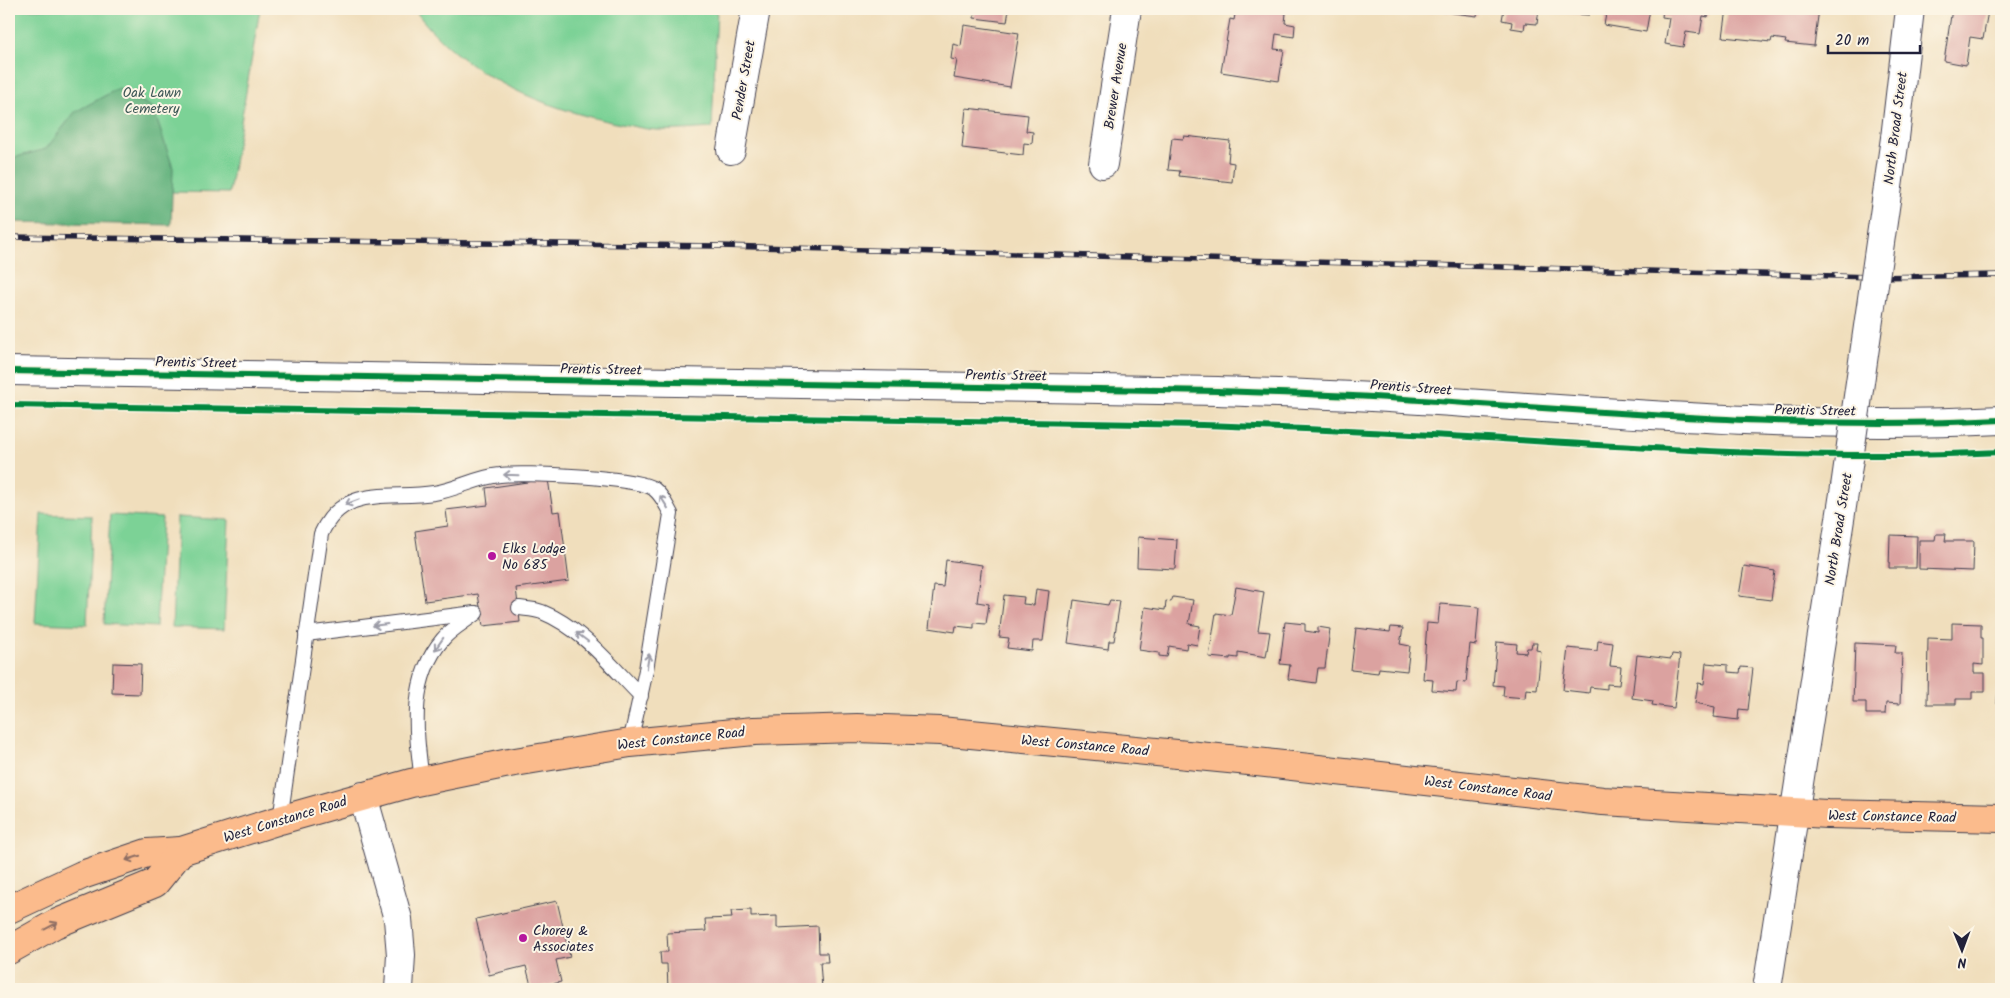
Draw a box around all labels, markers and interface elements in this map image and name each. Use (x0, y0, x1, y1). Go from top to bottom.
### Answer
scale bar (1828, 22, 1920, 54)
text: 20 m (1835, 29, 1869, 53)
street label: Pender Street (726, 38, 762, 122)
street label: Brewer Avenue (1098, 41, 1134, 131)
street label: North Broad Street (1878, 70, 1914, 186)
park label: Oak Lawn Cemetery (123, 82, 181, 120)
street label: Prentis Street (155, 351, 238, 375)
street label: Prentis Street (560, 358, 643, 382)
street label: Prentis Street (965, 364, 1048, 388)
street label: Prentis Street (1369, 374, 1453, 402)
street label: Prentis Street (1774, 399, 1857, 423)
one-way arrow (503, 470, 519, 480)
street label: North Broad Street (1819, 471, 1859, 587)
one-way arrow (659, 496, 669, 510)
one-way arrow (345, 498, 360, 507)
place label: Elks Lodge No 685 (502, 538, 566, 576)
marker: Elks Lodge No 685 (486, 550, 498, 562)
one-way arrow (373, 620, 389, 630)
one-way arrow (575, 632, 589, 642)
one-way arrow (434, 637, 444, 651)
one-way arrow (643, 654, 653, 670)
street label: West Constance Road (616, 721, 747, 757)
street label: West Constance Road (1020, 729, 1151, 763)
street label: West Constance Road (1423, 770, 1554, 808)
street label: West Constance Road (221, 790, 351, 849)
street label: West Constance Road (1828, 805, 1957, 829)
one-way arrow (125, 854, 141, 863)
place label: Chorey & Associates (533, 920, 594, 958)
one-way arrow (44, 921, 59, 931)
north arrow (1938, 926, 1988, 976)
marker: Chorey & Associates (517, 932, 529, 944)
text: N (1957, 951, 1967, 973)

